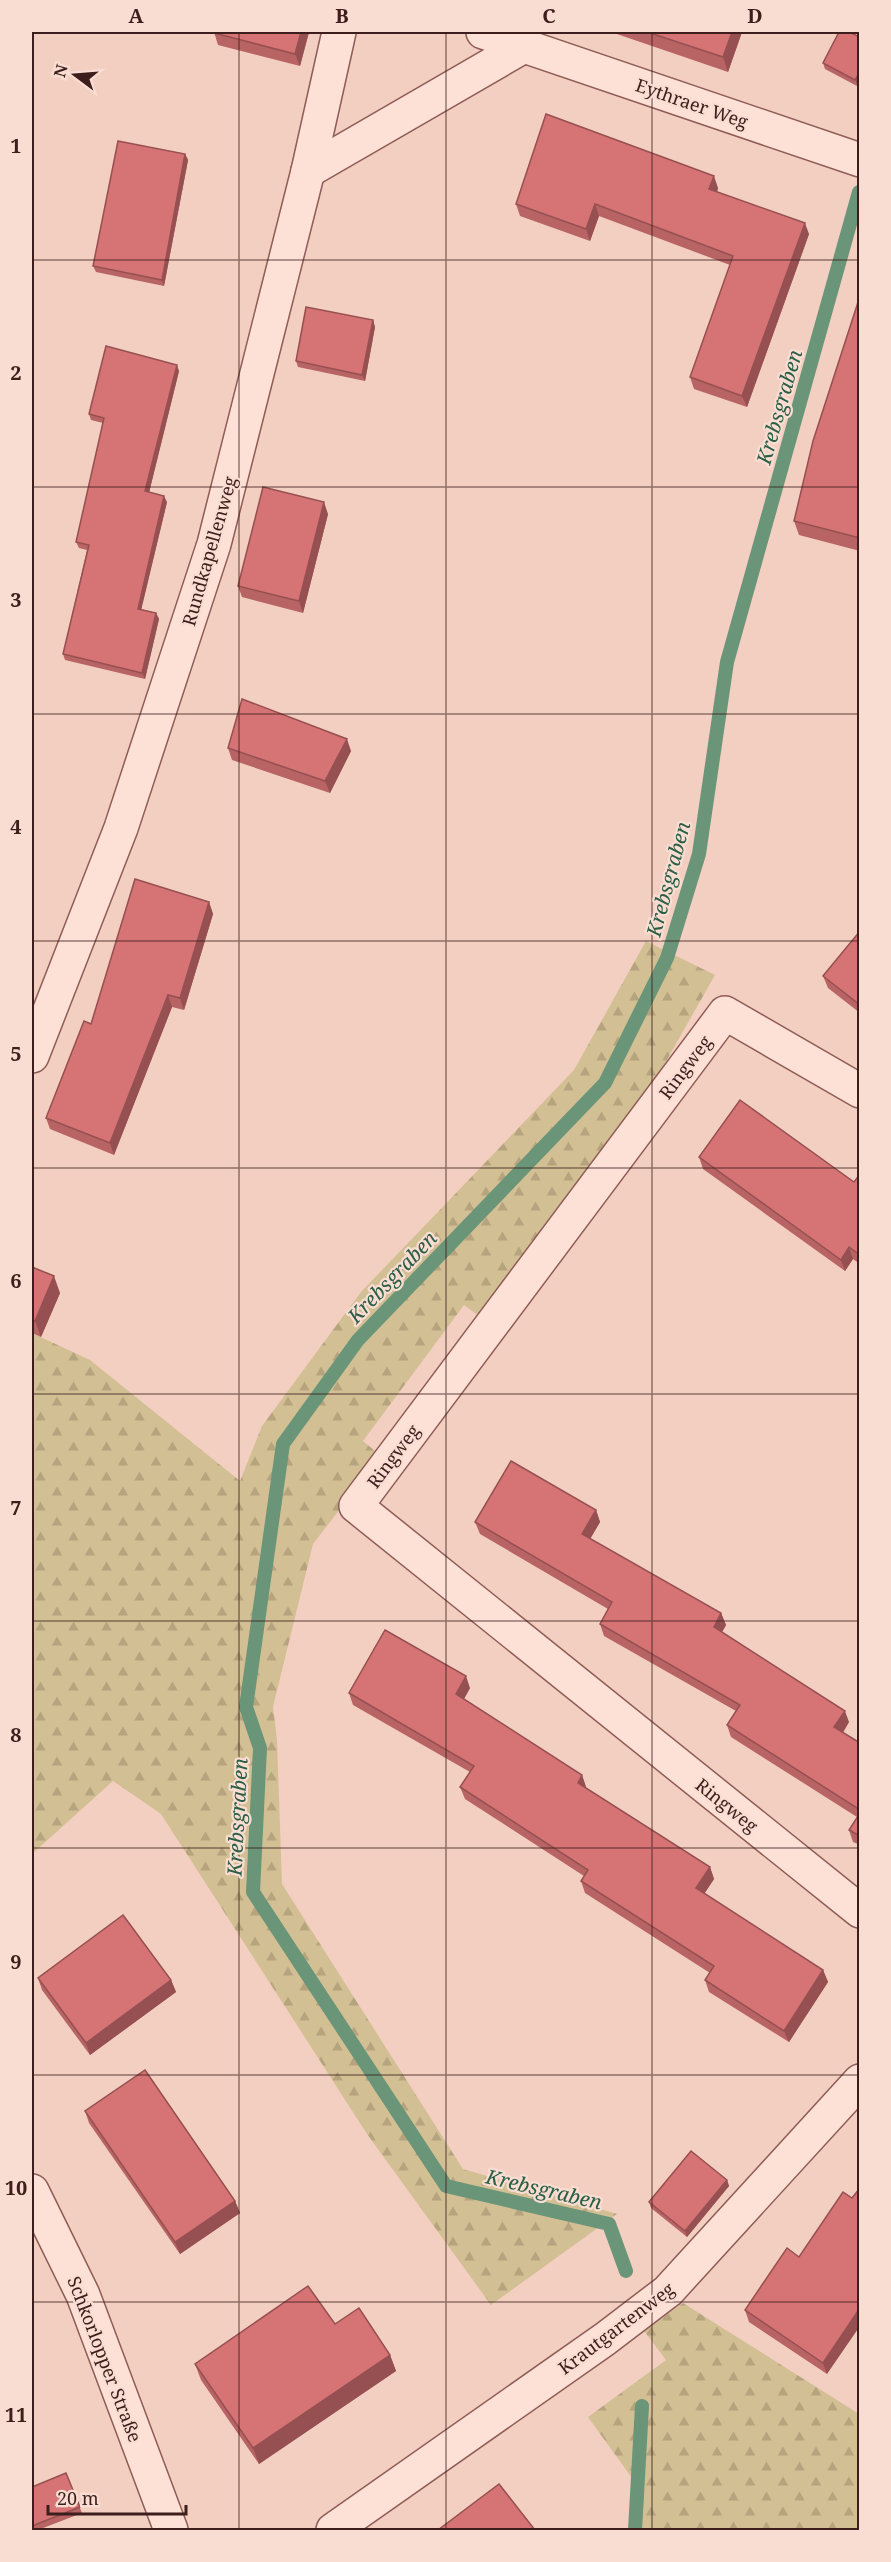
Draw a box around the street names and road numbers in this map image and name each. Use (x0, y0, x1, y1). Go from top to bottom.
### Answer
street label: Eythraer Weg (633, 73, 752, 134)
street label: Rundkapellenweg (176, 473, 242, 629)
street label: Ringweg (653, 1030, 717, 1104)
street label: Ringweg (361, 1419, 425, 1493)
street label: Ringweg (691, 1772, 763, 1838)
street label: Schkorlopper Straße (62, 2273, 148, 2445)
street label: Krautgartenweg (553, 2276, 679, 2380)

